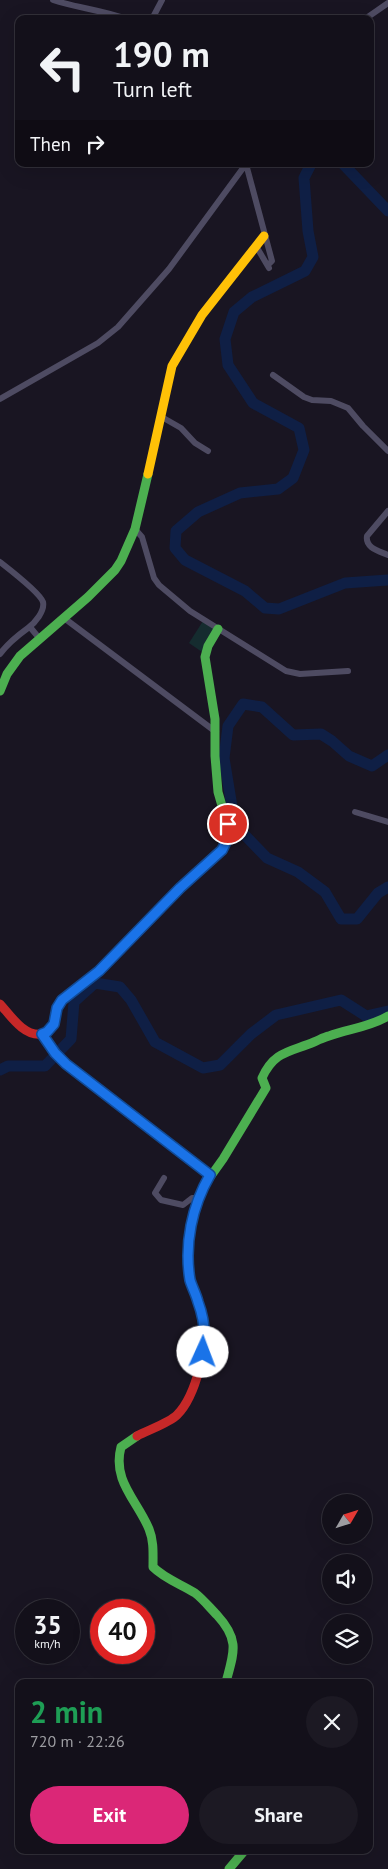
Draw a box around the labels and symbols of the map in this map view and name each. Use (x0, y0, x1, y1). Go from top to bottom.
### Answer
pin (207, 803, 249, 845)
position arrow (176, 1325, 228, 1377)
north arrow (322, 1494, 372, 1544)
speed limit sign: 40 (90, 1599, 155, 1664)

